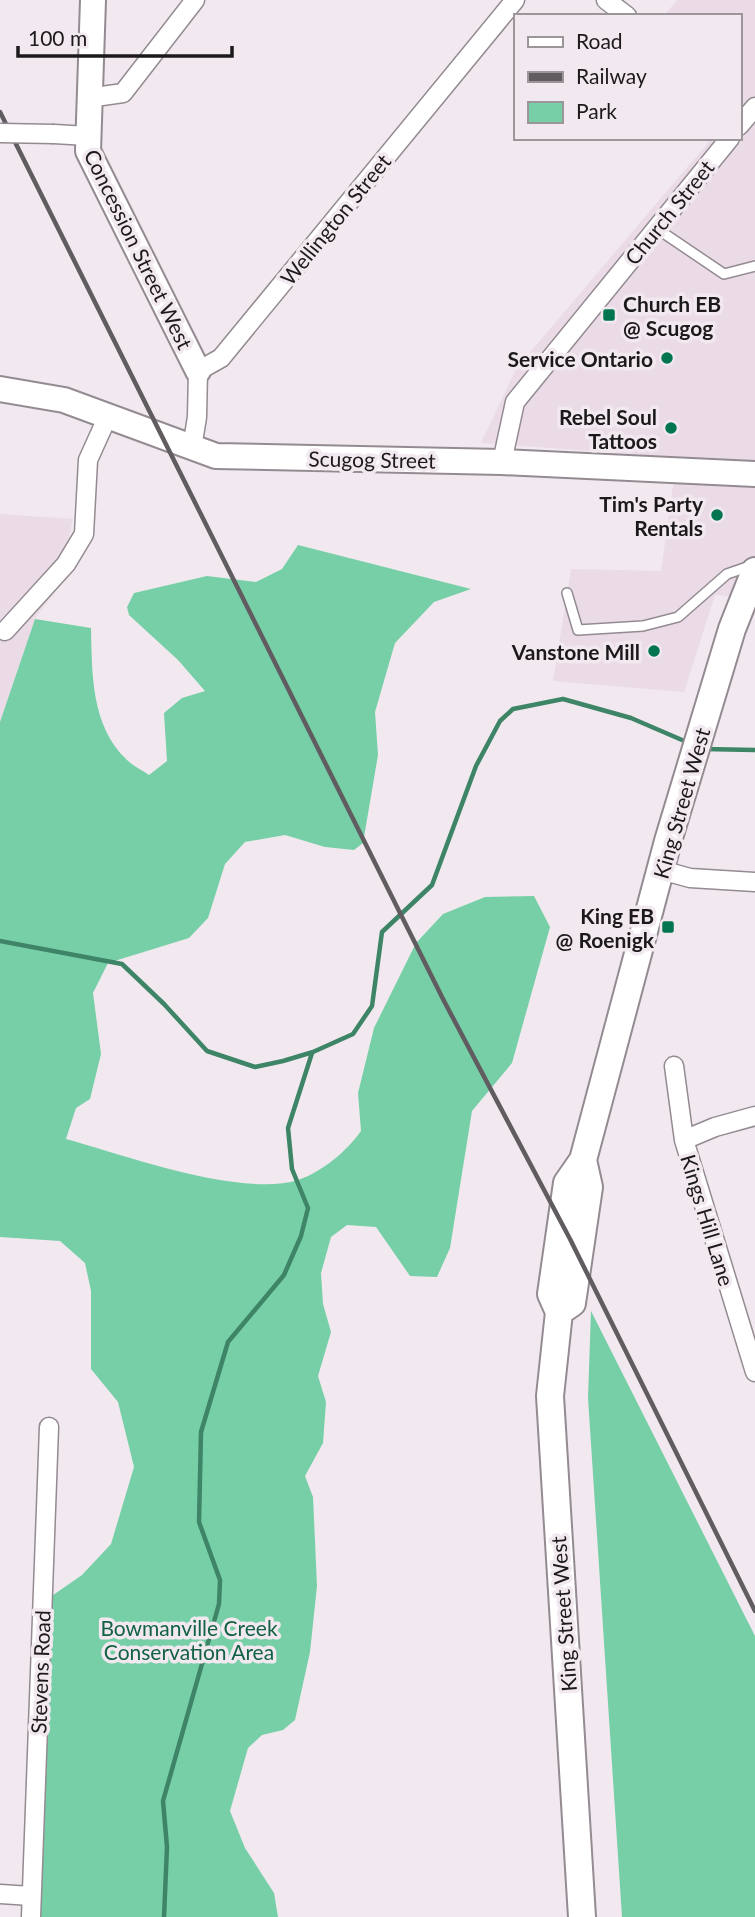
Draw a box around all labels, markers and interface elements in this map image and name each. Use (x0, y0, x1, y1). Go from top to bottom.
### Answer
scale bar (18, 14, 231, 58)
legend (514, 14, 741, 140)
text: 100 m (28, 25, 87, 50)
text: Road (576, 28, 623, 53)
text: Railway (576, 63, 647, 88)
text: Park (576, 98, 617, 123)
street label: Concession Street West (80, 145, 198, 353)
street label: Wellington Street (275, 148, 396, 289)
street label: Church Street (619, 154, 719, 269)
place label: Church EB @ Scugog (623, 291, 721, 340)
marker: Church EB @ Scugog (601, 307, 617, 323)
place label: Service Ontario (508, 346, 653, 371)
marker: Service Ontario (659, 350, 675, 366)
place label: Rebel Soul Tattoos (559, 404, 657, 453)
marker: Rebel Soul Tattoos (663, 420, 679, 436)
street label: Scugog Street (308, 445, 436, 473)
place label: Tim's Party Rentals (599, 491, 704, 540)
marker: Tim's Party Rentals (709, 507, 725, 523)
place label: Vanstone Mill (511, 639, 640, 664)
marker: Vanstone Mill (646, 643, 662, 659)
street label: King Street West (648, 724, 715, 881)
place label: King EB @ Roenigk (556, 903, 655, 952)
marker: King EB @ Roenigk (660, 919, 676, 935)
street label: Kings Hill Lane (676, 1151, 740, 1289)
street label: King Street West (545, 1535, 581, 1692)
street label: Stevens Road (25, 1610, 55, 1734)
park label: Bowmanville Creek Conservation Area (100, 1615, 278, 1664)

